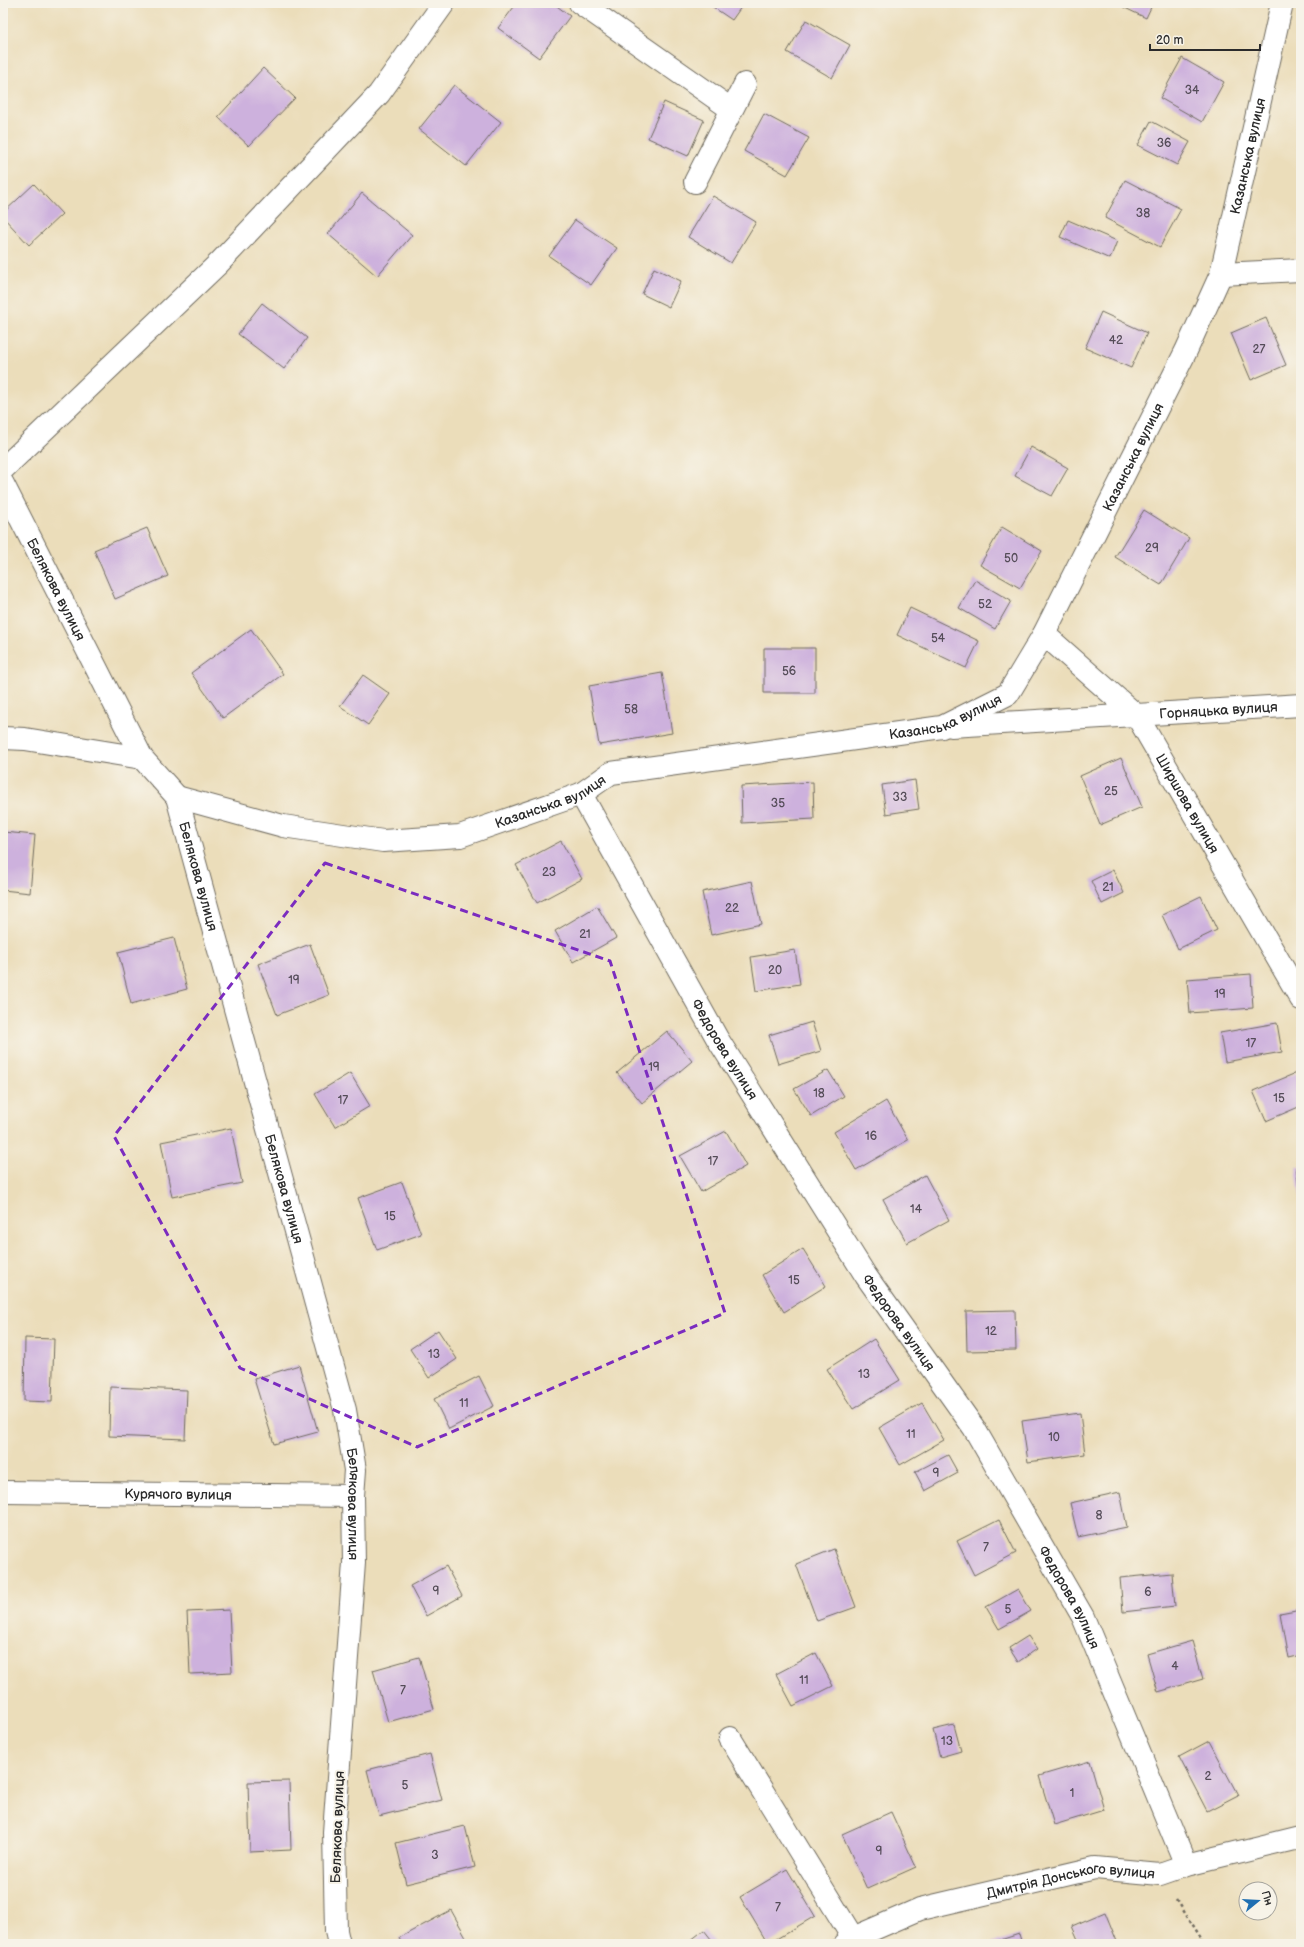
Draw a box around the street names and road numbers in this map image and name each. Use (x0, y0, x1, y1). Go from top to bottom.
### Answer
street label: Казанська вулиця (1227, 96, 1269, 216)
street label: Казанська вулиця (1099, 400, 1168, 514)
street label: Белякова вулиця (23, 535, 89, 644)
street label: Казанська вулиця (888, 690, 1005, 743)
street label: Горняцька вулиця (1159, 698, 1279, 722)
street label: Ширшова вулиця (1152, 751, 1223, 857)
street label: Казанська вулиця (493, 771, 609, 832)
street label: Белякова вулиця (175, 820, 221, 933)
street label: Федорова вулиця (688, 996, 762, 1103)
street label: Белякова вулиця (261, 1132, 307, 1246)
street label: Федорова вулиця (858, 1271, 939, 1374)
street label: Белякова вулиця (342, 1447, 363, 1561)
street label: Курячого вулиця (124, 1485, 232, 1504)
street label: Федорова вулиця (1035, 1543, 1103, 1652)
street label: Белякова вулиця (327, 1770, 348, 1884)
street label: Дмитрія Донського вулиця (985, 1860, 1156, 1902)

